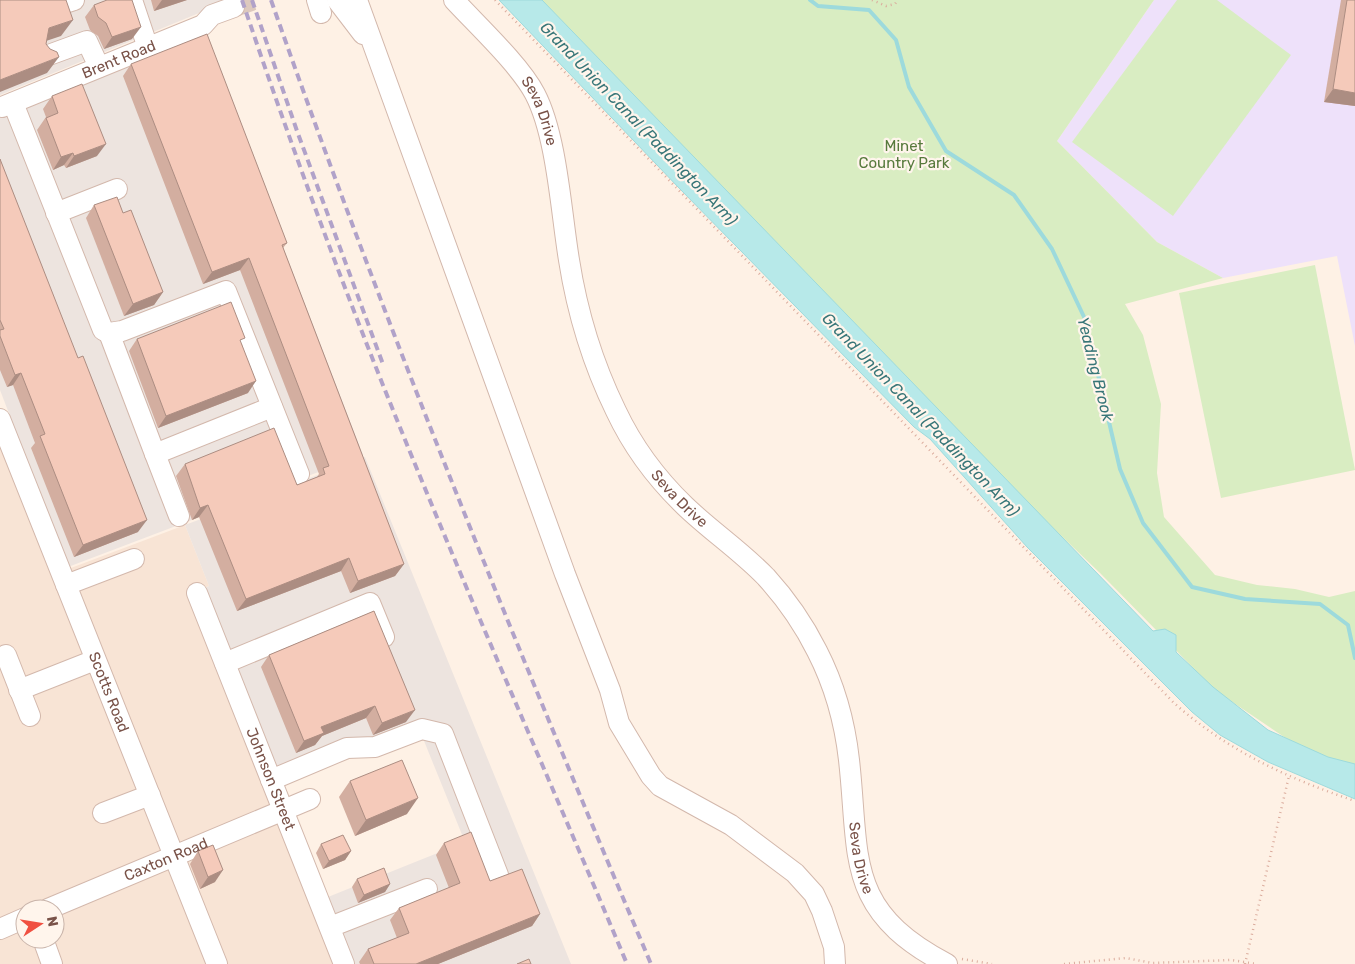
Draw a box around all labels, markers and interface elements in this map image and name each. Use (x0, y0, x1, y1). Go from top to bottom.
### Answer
water label: Grand Union Canal (Paddington Arm) (536, 18, 742, 230)
street label: Brent Road (79, 36, 158, 82)
street label: Seva Drive (517, 73, 561, 147)
park label: Minet Country Park (859, 137, 950, 172)
water label: Grand Union Canal (Paddington Arm) (818, 309, 1024, 521)
water label: Yeading Brook (1073, 315, 1118, 424)
street label: Seva Drive (647, 466, 711, 531)
street label: Scotts Road (85, 649, 133, 735)
street label: Johnson Street (242, 725, 299, 833)
street label: Seva Drive (845, 821, 878, 897)
street label: Caxton Road (121, 834, 211, 885)
north arrow (15, 899, 65, 949)
text: N (43, 915, 62, 928)

